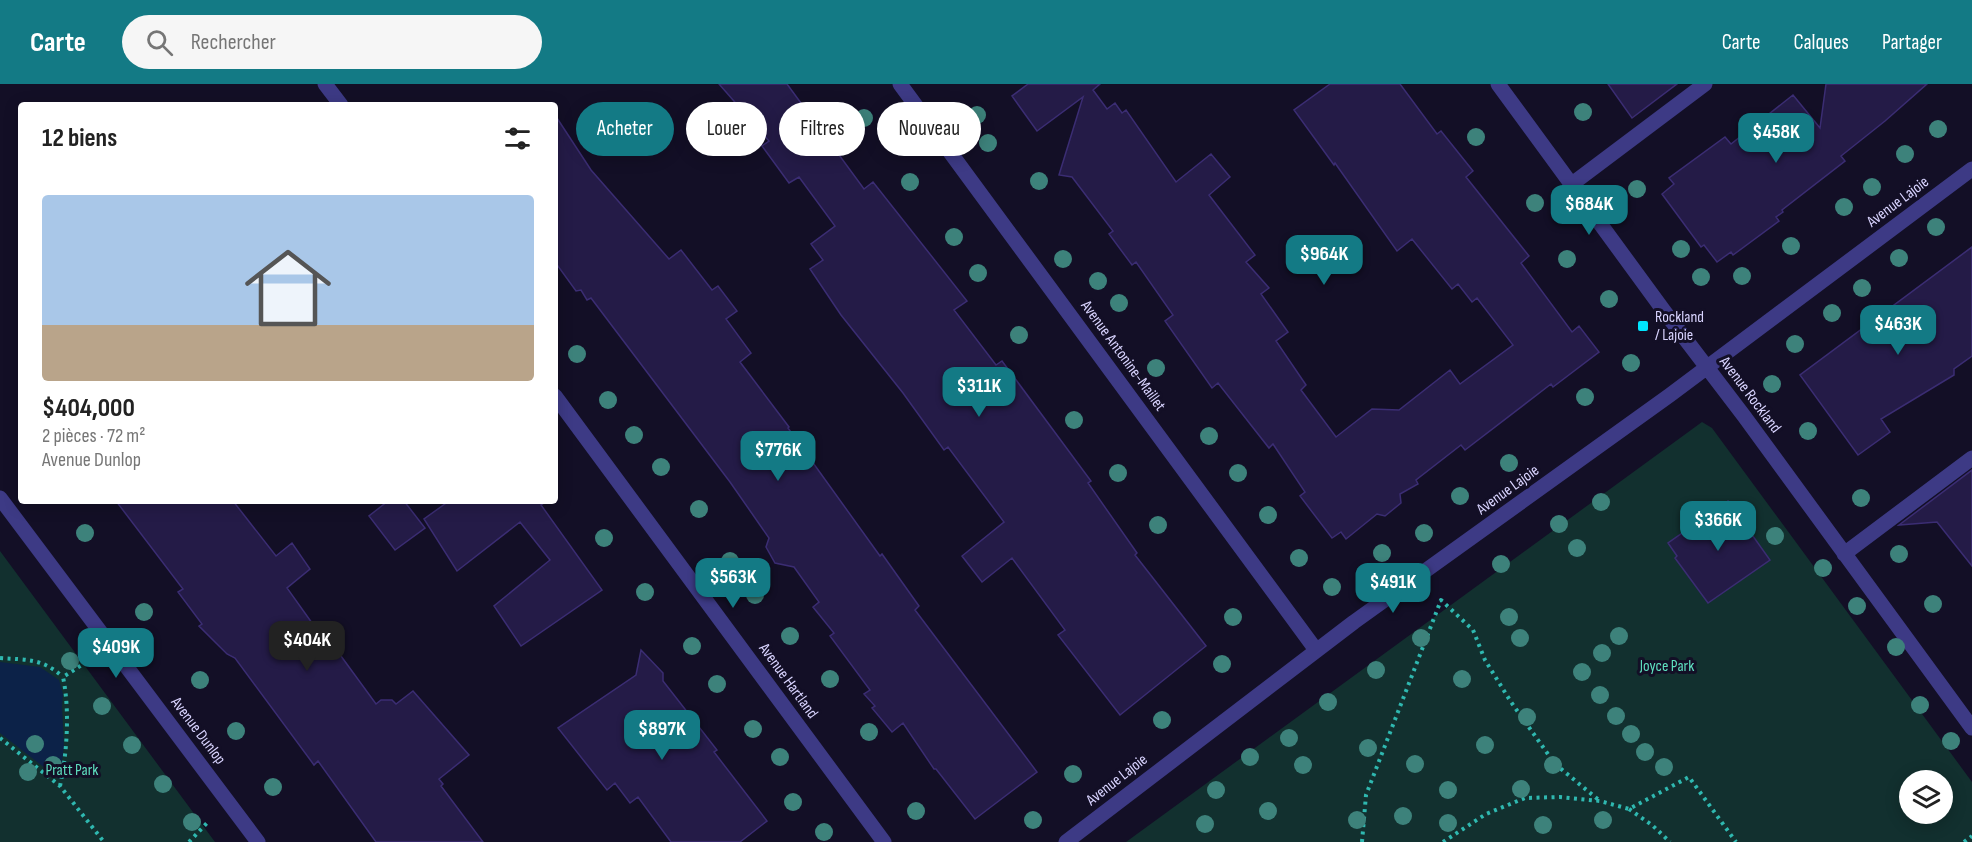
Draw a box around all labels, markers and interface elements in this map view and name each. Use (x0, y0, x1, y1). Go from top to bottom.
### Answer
search box (122, 15, 542, 69)
text: Carte (30, 26, 86, 59)
icon: search (143, 26, 176, 59)
text: Rechercher (191, 29, 276, 56)
text: Carte (1722, 30, 1761, 55)
text: Calques (1794, 30, 1849, 55)
text: Partager (1882, 30, 1942, 55)
chip: Acheter (576, 102, 674, 156)
chip: Louer (686, 102, 767, 156)
chip: Filtres (779, 102, 865, 156)
chip: Nouveau (877, 102, 981, 156)
pin: $458K (1734, 113, 1818, 164)
text: $458K (1752, 120, 1800, 144)
icon: filters (501, 122, 534, 155)
text: 12 biens (42, 123, 117, 154)
street label: Avenue Lajoie (1862, 173, 1933, 232)
pin: $684K (1547, 185, 1631, 236)
text: $684K (1565, 192, 1613, 216)
icon: home (234, 234, 342, 342)
pin: $964K (1282, 235, 1366, 286)
text: $964K (1300, 242, 1348, 266)
street label: Avenue Antonine-Maillet (1076, 296, 1170, 415)
pin: $463K (1856, 305, 1940, 356)
place label: Rockland / Lajoie (1655, 308, 1704, 345)
text: $463K (1874, 312, 1922, 336)
marker: Rockland / Lajoie (1636, 319, 1650, 333)
street label: Avenue Rockland (1715, 352, 1785, 437)
pin: $311K (937, 367, 1021, 418)
text: $311K (957, 374, 1001, 398)
text: $404,000 (42, 393, 135, 424)
text: 2 pièces · 72 m² (42, 424, 145, 448)
pin: $776K (736, 431, 820, 482)
text: $776K (754, 438, 802, 462)
text: Avenue Dunlop (42, 448, 141, 472)
street label: Avenue Lajoie (1472, 461, 1543, 520)
pin: $366K (1676, 501, 1760, 552)
text: $366K (1694, 508, 1742, 532)
pin: $563K (691, 558, 775, 609)
pin: $491K (1351, 563, 1435, 614)
text: $563K (709, 565, 757, 589)
text: $491K (1370, 570, 1416, 594)
pin: $404K (265, 621, 349, 672)
pin: $409K (74, 628, 158, 679)
text: $404K (283, 628, 331, 652)
text: $409K (92, 635, 140, 659)
street label: Avenue Hartland (754, 639, 822, 722)
park label: Joyce Park (1639, 657, 1694, 676)
street label: Avenue Dunlop (166, 693, 229, 768)
pin: $897K (620, 710, 704, 761)
text: $897K (638, 717, 686, 741)
street label: Avenue Lajoie (1082, 750, 1151, 810)
park label: Pratt Park (46, 761, 98, 780)
map controls (1899, 770, 1953, 824)
button: layers (1899, 770, 1953, 824)

